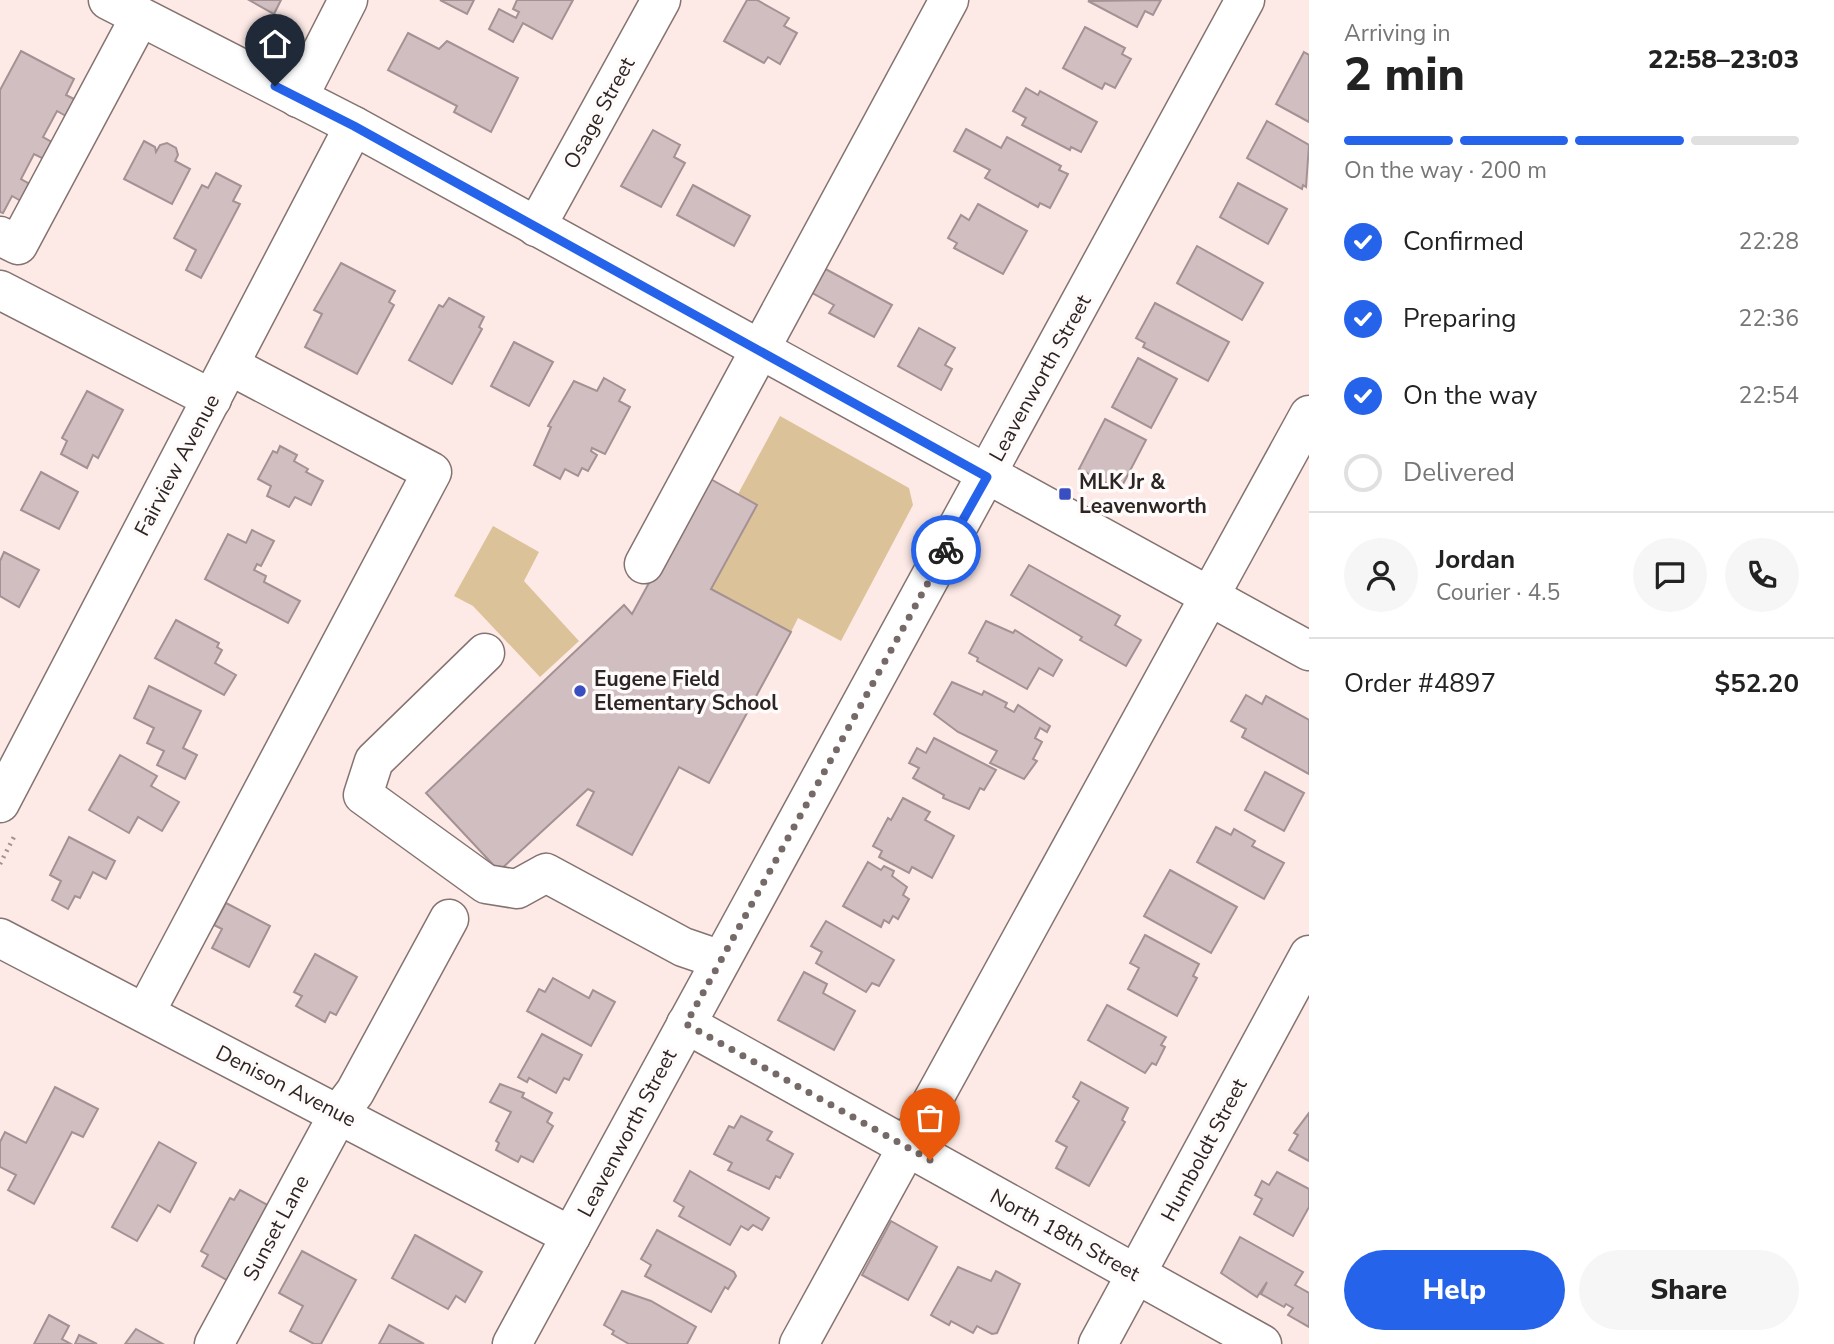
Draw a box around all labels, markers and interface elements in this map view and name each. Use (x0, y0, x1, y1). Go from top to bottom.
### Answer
pin (245, 14, 305, 86)
text: Arriving in (1344, 18, 1451, 49)
icon: home (256, 25, 294, 63)
text: 22:58–23:03 (1648, 42, 1799, 77)
text: 2 min (1344, 43, 1465, 106)
street label: Osage Street (557, 52, 641, 174)
text: On the way · 200 m (1344, 155, 1547, 186)
icon: check (1344, 223, 1382, 261)
text: Confirmed (1403, 224, 1524, 259)
text: 22:28 (1739, 226, 1799, 257)
street label: Leavenworth Street (983, 289, 1098, 466)
icon: check (1344, 300, 1382, 338)
text: Preparing (1403, 301, 1516, 336)
text: 22:36 (1739, 303, 1799, 334)
icon: check (1344, 377, 1382, 415)
text: On the way (1403, 378, 1537, 413)
text: 22:54 (1739, 380, 1799, 411)
street label: Fairview Avenue (128, 389, 226, 541)
text: Delivered (1403, 455, 1515, 490)
place label: MLK Jr & Leavenworth (1079, 468, 1207, 520)
marker: MLK Jr & Leavenworth (1057, 486, 1073, 502)
courier (911, 515, 981, 585)
icon: bike (927, 531, 965, 569)
button: person (1344, 538, 1418, 612)
button: chat (1633, 538, 1707, 612)
button: phone (1725, 538, 1799, 612)
text: Jordan (1436, 542, 1515, 577)
text: Courier · 4.5 (1436, 577, 1560, 608)
place label: Eugene Field Elementary School (594, 665, 778, 717)
text: Order #4897 (1344, 666, 1496, 701)
text: $52.20 (1715, 666, 1799, 701)
marker: Eugene Field Elementary School (572, 683, 588, 699)
street label: Denison Avenue (211, 1039, 361, 1133)
street label: Leavenworth Street (571, 1044, 683, 1222)
street label: Humboldt Street (1155, 1073, 1254, 1226)
pin (900, 1088, 960, 1160)
icon: bag (911, 1099, 949, 1137)
street label: Sunset Lane (236, 1170, 316, 1286)
street label: North 18th Street (985, 1182, 1145, 1288)
button: Help (1344, 1250, 1565, 1330)
button: Share (1579, 1250, 1799, 1330)

